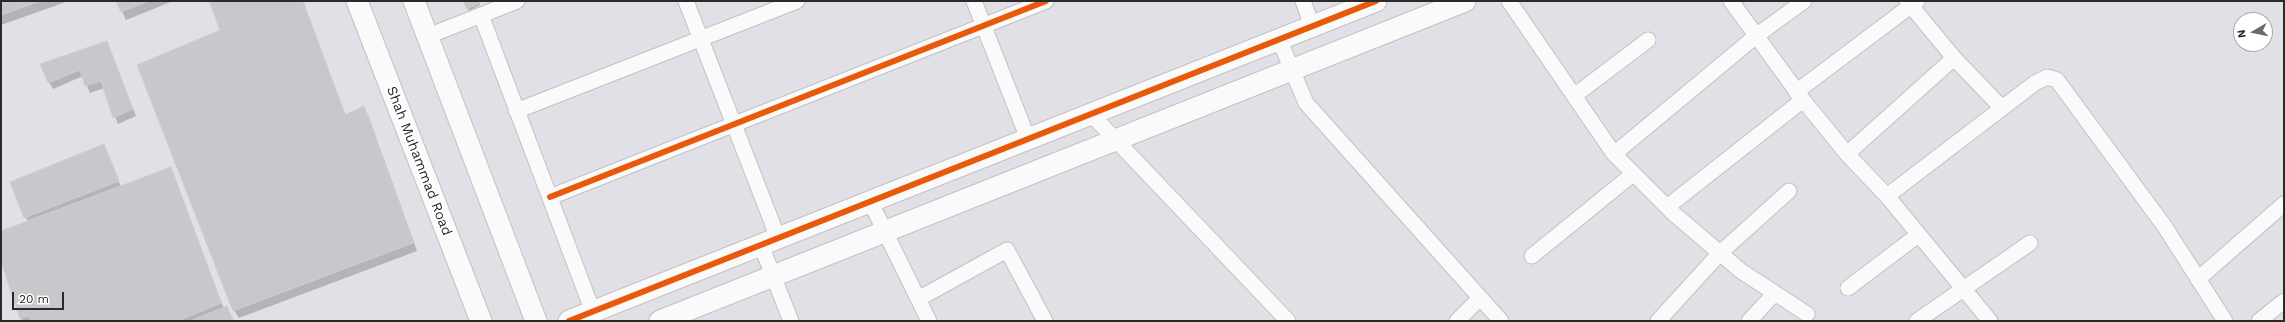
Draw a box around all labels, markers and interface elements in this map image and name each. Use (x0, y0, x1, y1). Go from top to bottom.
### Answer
north arrow (2233, 12, 2273, 52)
text: N (2235, 29, 2249, 39)
street label: Shah Muhammad Road (383, 84, 455, 238)
scale bar (14, 284, 66, 310)
text: 20 m (19, 292, 49, 306)

